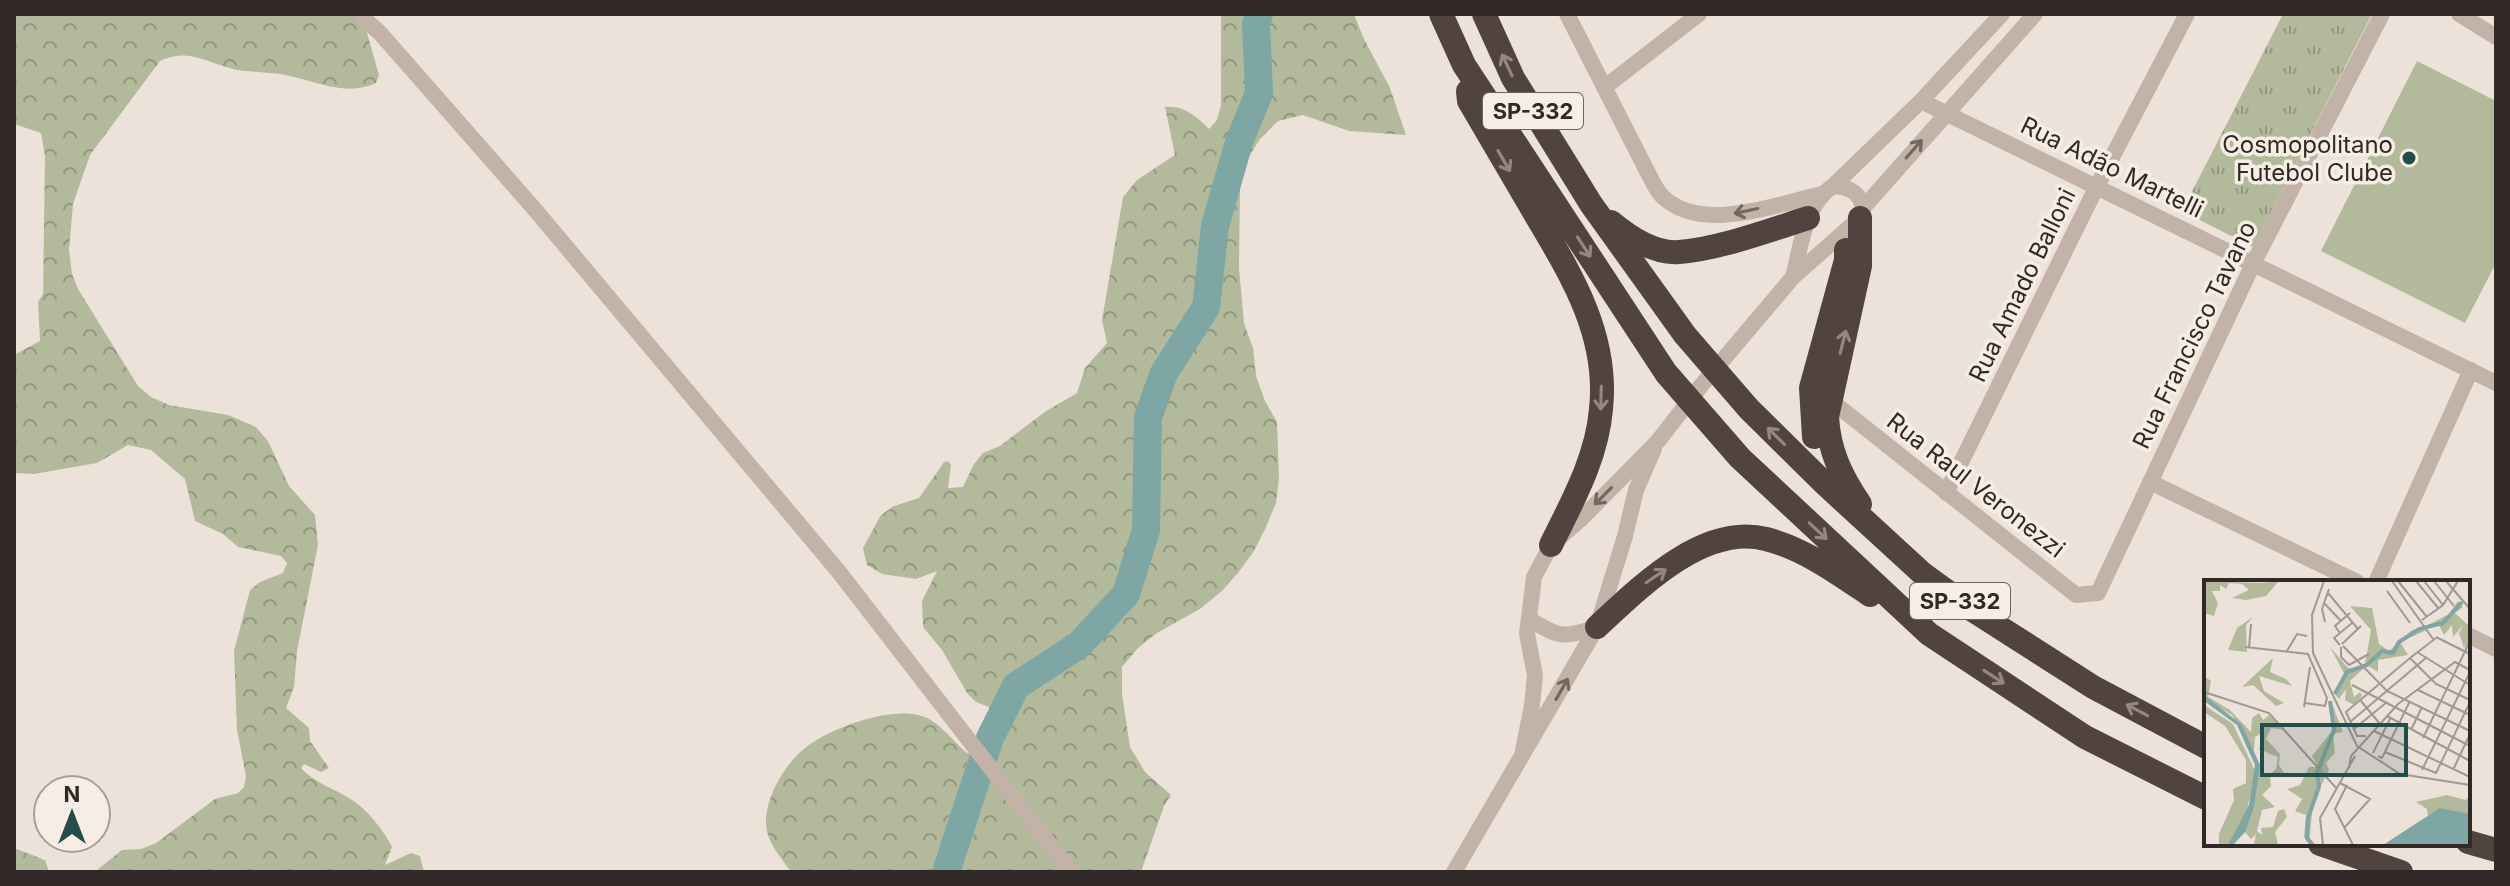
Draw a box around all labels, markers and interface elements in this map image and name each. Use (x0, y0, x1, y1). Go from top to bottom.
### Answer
one-way arrow (1499, 54, 1514, 78)
road number: SP-332 (1483, 93, 1583, 129)
street label: Rua Adão Martelli (2016, 110, 2208, 224)
place label: Cosmopolitano Futebol Clube (2222, 130, 2393, 187)
one-way arrow (1905, 140, 1923, 160)
one-way arrow (1496, 149, 1512, 172)
marker: Cosmopolitano Futebol Clube (2400, 149, 2418, 167)
street label: Rua Amado Balloni (1963, 183, 2081, 387)
one-way arrow (1733, 204, 1759, 219)
street label: Rua Francisco Tavano (2126, 217, 2262, 453)
one-way arrow (1576, 235, 1592, 258)
one-way arrow (1837, 330, 1852, 356)
one-way arrow (1593, 384, 1609, 411)
street label: Rua Raul Veronezzi (1881, 406, 2071, 564)
one-way arrow (1767, 427, 1786, 446)
one-way arrow (1594, 486, 1613, 506)
one-way arrow (1808, 521, 1828, 540)
one-way arrow (1644, 568, 1666, 584)
inset map (2204, 580, 2470, 846)
road number: SP-332 (1910, 583, 2010, 619)
one-way arrow (1982, 670, 2005, 686)
one-way arrow (1554, 678, 1570, 701)
one-way arrow (2126, 702, 2150, 718)
north arrow (32, 774, 112, 854)
text: N (64, 781, 80, 807)

